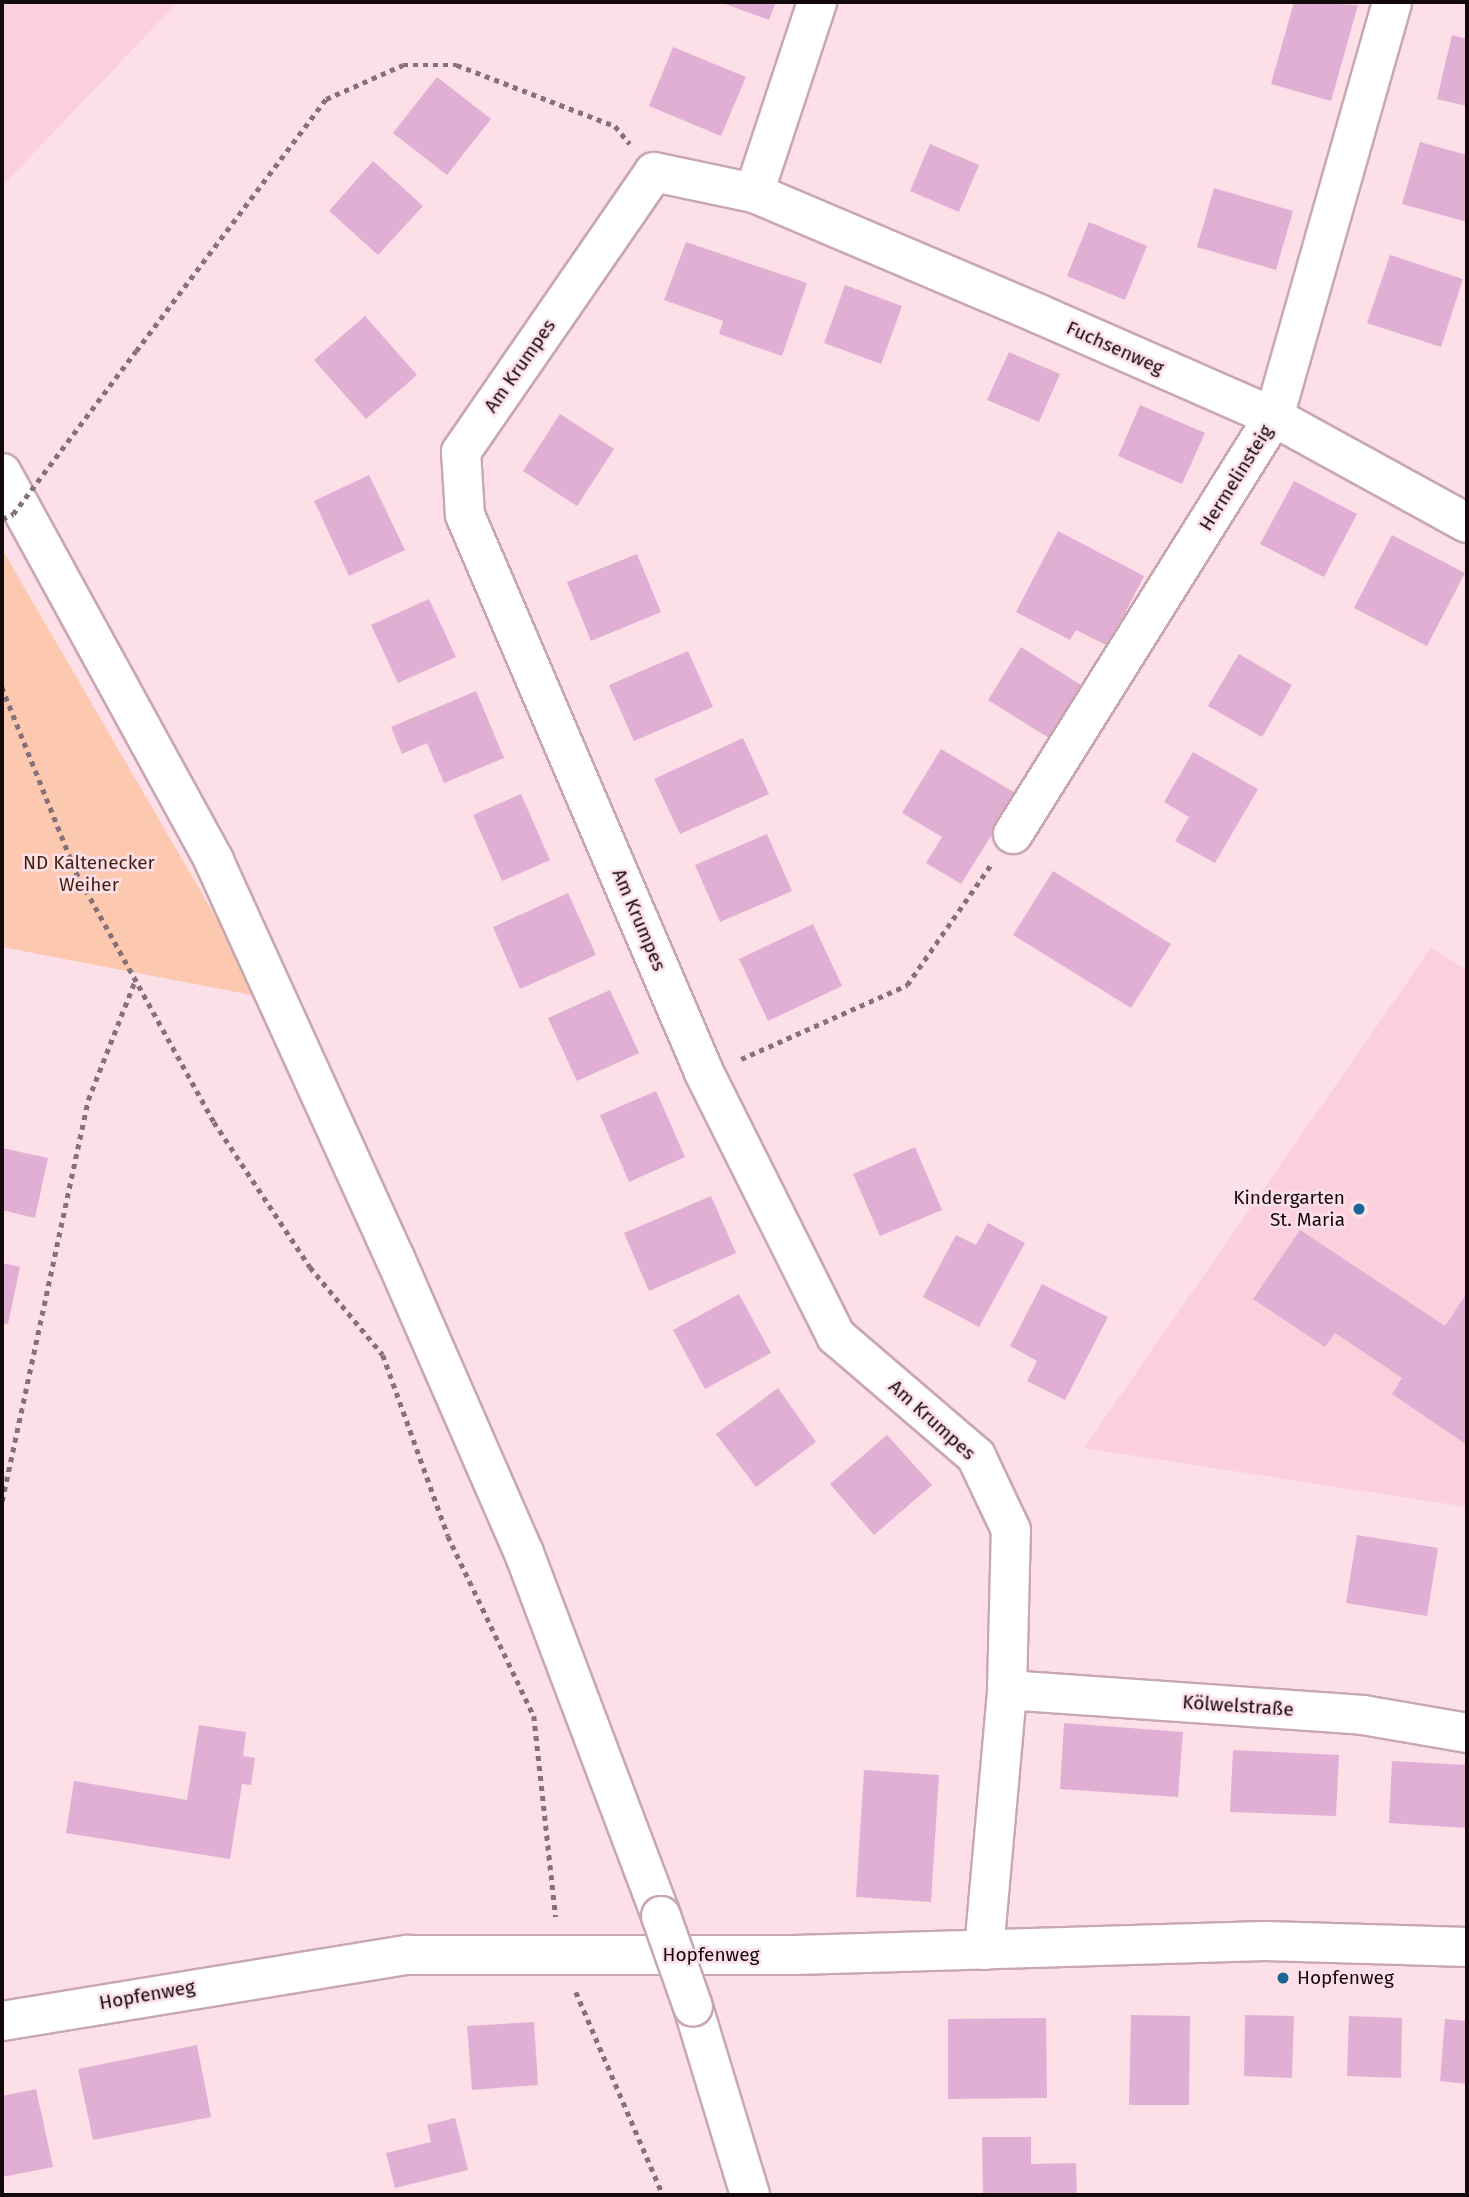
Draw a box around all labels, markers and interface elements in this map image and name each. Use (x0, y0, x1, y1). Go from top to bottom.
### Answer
street label: Am Krumpes (480, 315, 560, 417)
street label: Fuchsenweg (1063, 316, 1167, 380)
street label: Hermelinsteig (1194, 421, 1278, 535)
park label: ND Kaltenecker Weiher (23, 852, 155, 896)
street label: Am Krumpes (607, 866, 671, 974)
place label: Kindergarten St. Maria (1233, 1187, 1345, 1231)
marker: Kindergarten St. Maria (1351, 1201, 1367, 1217)
street label: Am Krumpes (884, 1375, 980, 1465)
street label: Kölwelstraße (1182, 1691, 1294, 1721)
street label: Hopfenweg (663, 1944, 759, 1966)
place label: Hopfenweg (1297, 1967, 1394, 1989)
marker: Hopfenweg (1275, 1970, 1291, 1986)
street label: Hopfenweg (97, 1975, 197, 2015)

